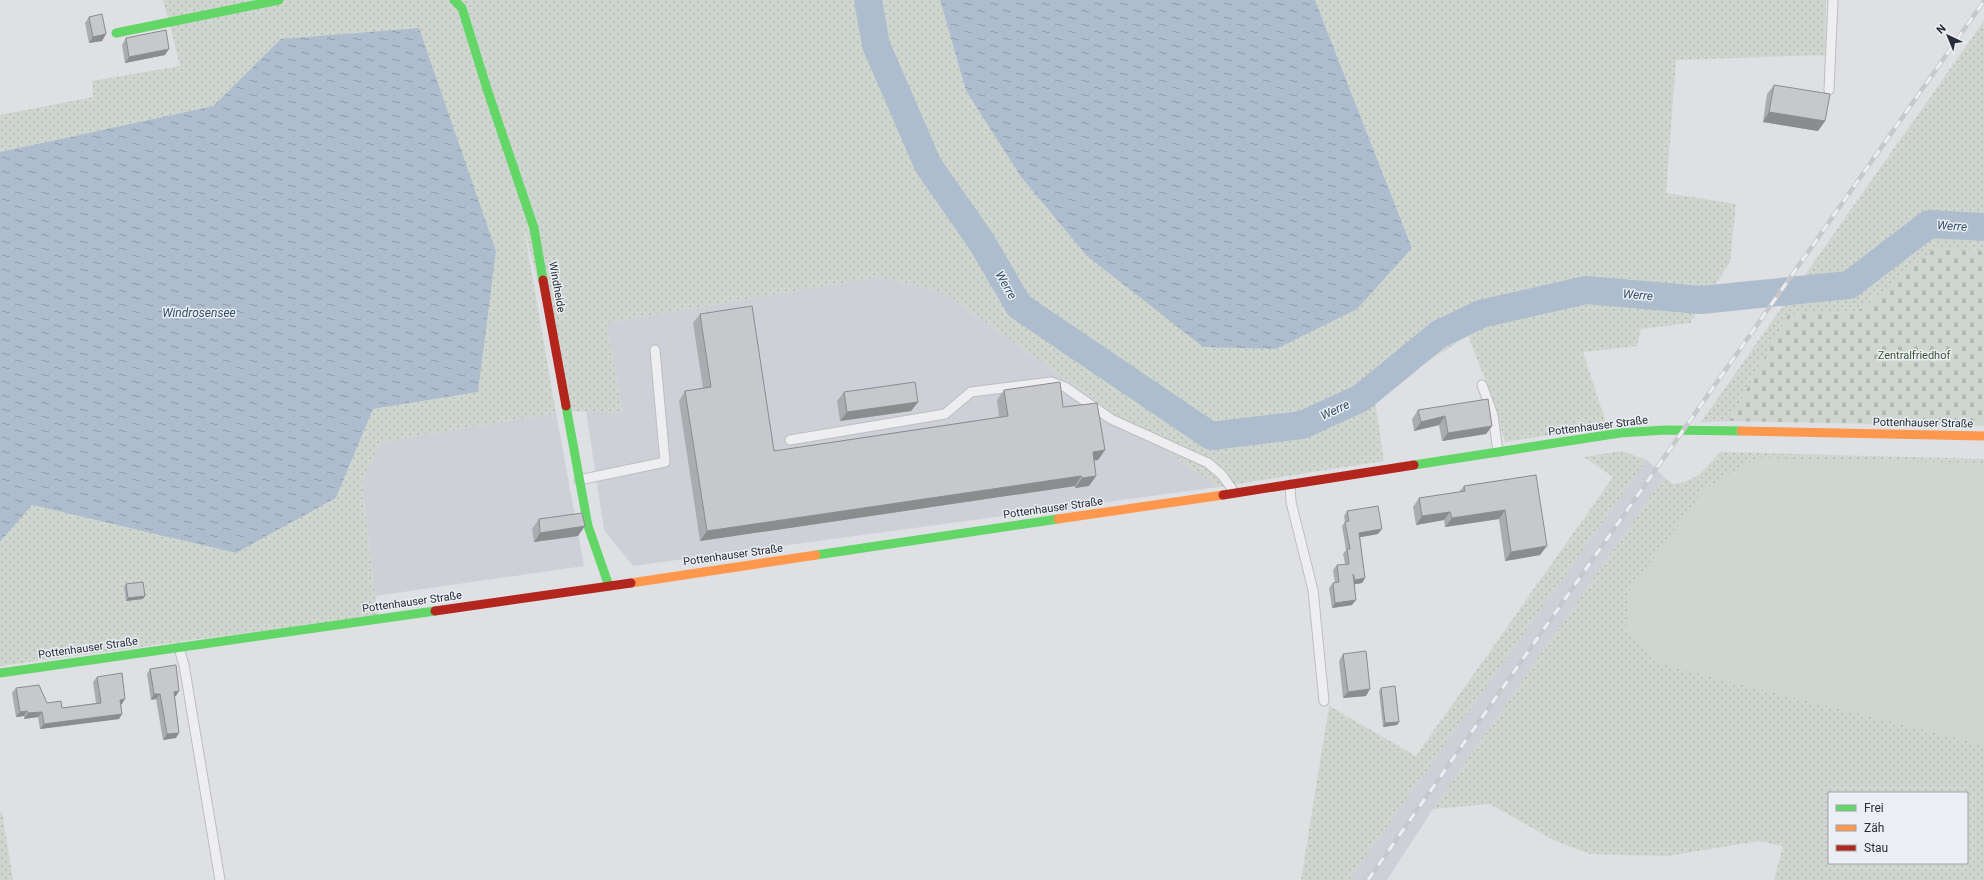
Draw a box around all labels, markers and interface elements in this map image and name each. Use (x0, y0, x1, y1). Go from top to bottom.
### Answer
north arrow (1928, 16, 1968, 56)
text: N (1934, 22, 1949, 37)
water label: Werre (1936, 218, 1968, 234)
street label: Windheide (546, 261, 568, 314)
water label: Werre (992, 268, 1020, 302)
water label: Werre (1622, 287, 1654, 303)
water label: Windrosensee (162, 306, 236, 320)
park label: Zentralfriedhof (1878, 349, 1950, 362)
water label: Werre (1318, 397, 1352, 423)
street label: Pottenhauser Straße (1547, 413, 1649, 439)
street label: Pottenhauser Straße (1873, 416, 1973, 430)
street label: Pottenhauser Straße (1002, 495, 1104, 521)
street label: Pottenhauser Straße (682, 542, 784, 568)
street label: Pottenhauser Straße (361, 589, 463, 615)
street label: Pottenhauser Straße (37, 635, 139, 661)
legend (1828, 792, 1968, 864)
text: Frei (1864, 801, 1884, 815)
text: Zäh (1864, 821, 1884, 835)
text: Stau (1864, 841, 1888, 855)

